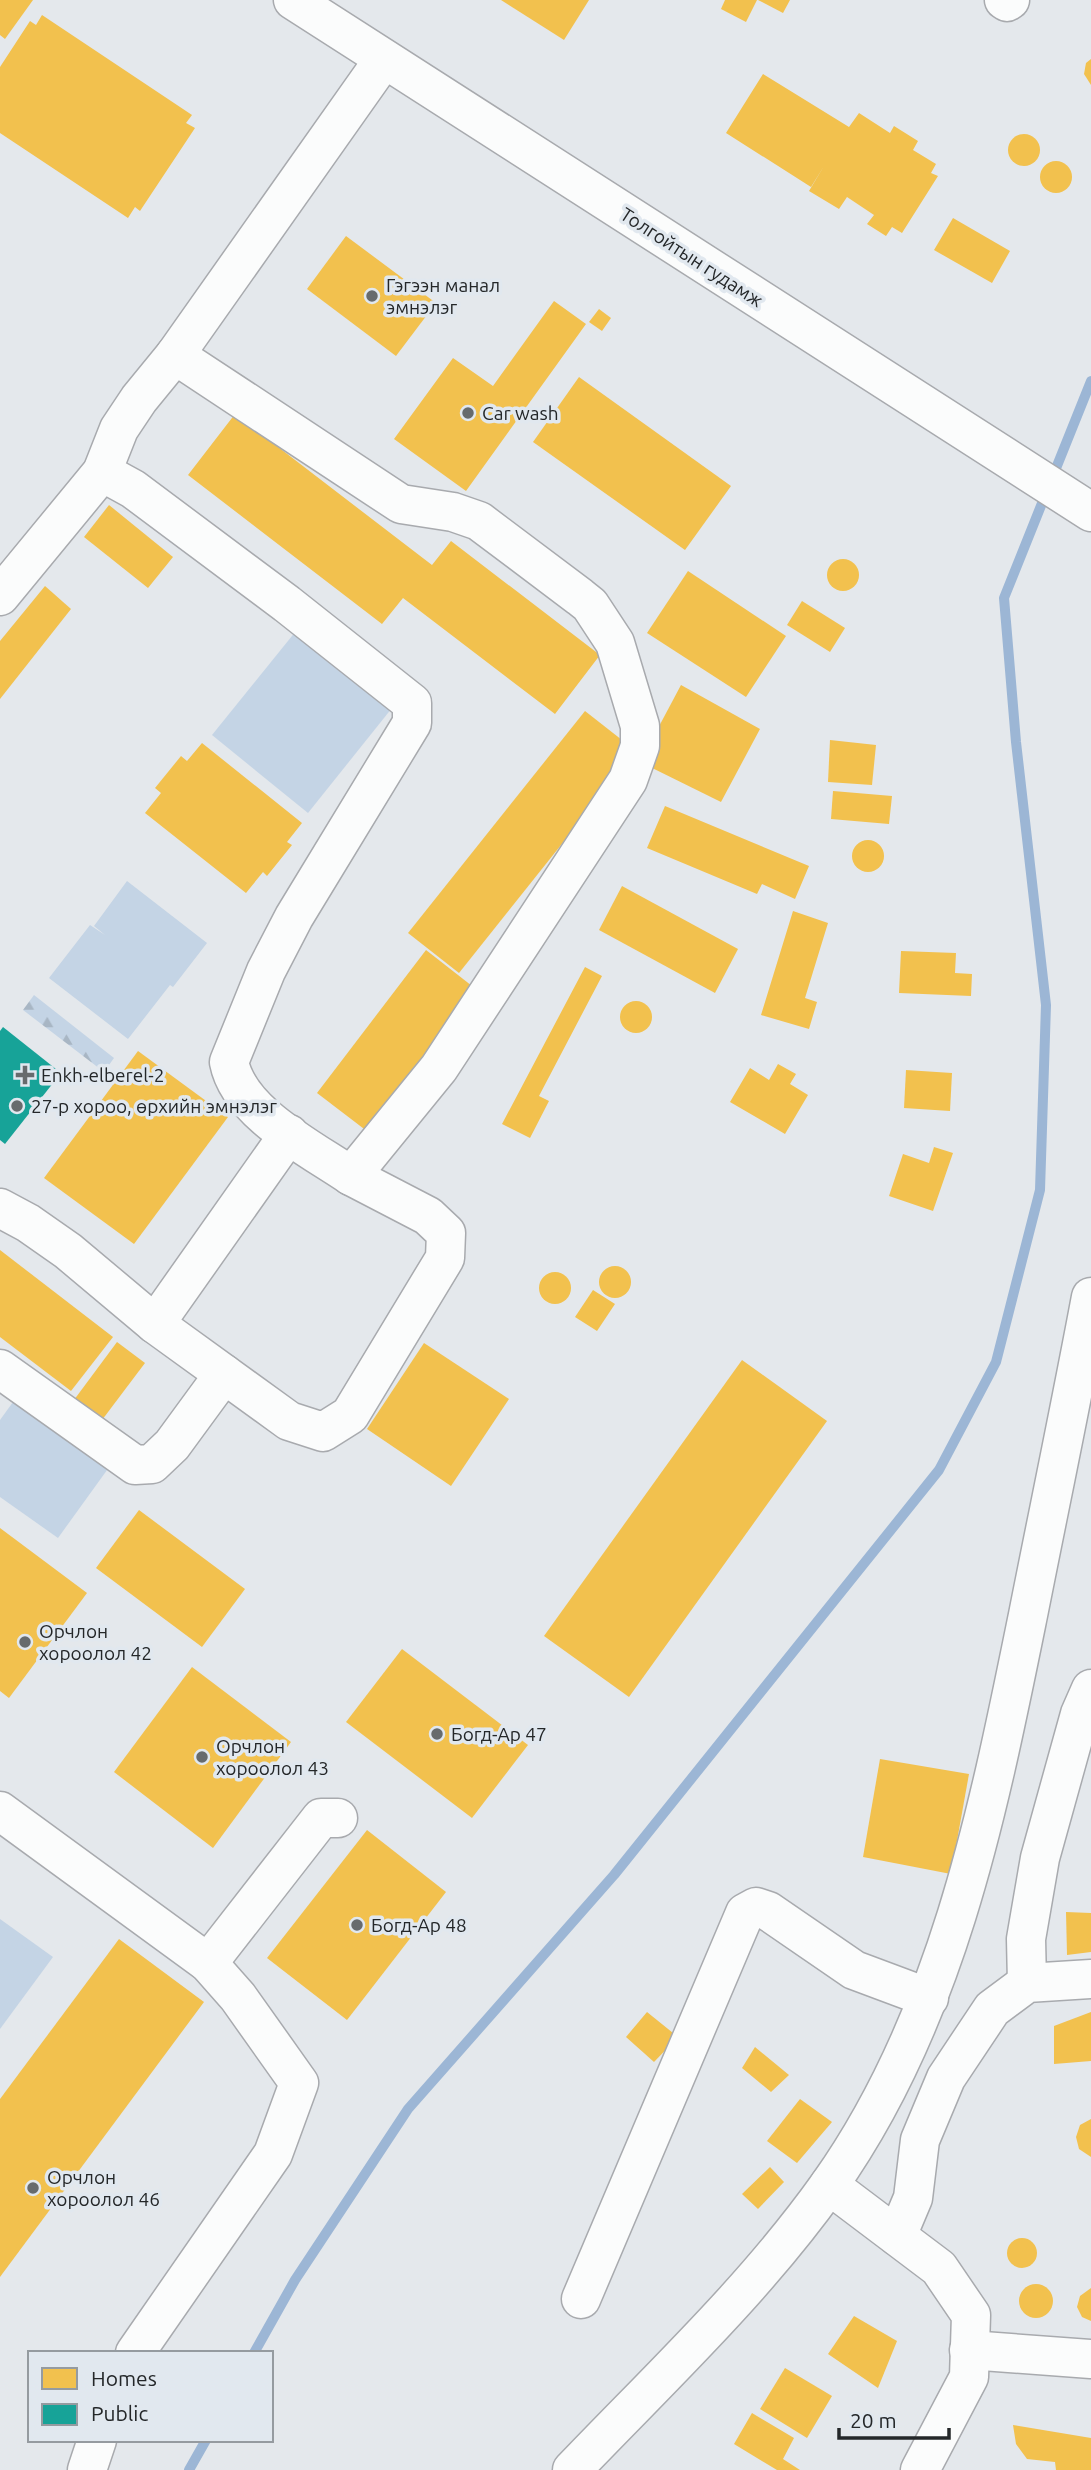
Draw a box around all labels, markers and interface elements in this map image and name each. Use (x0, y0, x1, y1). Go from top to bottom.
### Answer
street label: Толгойтын гудамж (617, 203, 767, 311)
place label: Гэгээн манал эмнэлэг (386, 274, 500, 318)
marker: Гэгээн манал эмнэлэг (364, 288, 380, 304)
place label: Car wash (482, 402, 559, 424)
marker: Car wash (460, 405, 476, 421)
place label: Enkh-elberel-2 (41, 1064, 164, 1086)
marker: Enkh-elberel-2 (15, 1065, 35, 1085)
place label: 27-р хороо, өрхийн эмнэлэг (31, 1095, 277, 1117)
marker: 27-р хороо, өрхийн эмнэлэг (9, 1098, 25, 1114)
place label: Орчлон хороолол 42 (39, 1620, 152, 1664)
marker: Орчлон хороолол 42 (17, 1634, 33, 1650)
place label: Богд-Ар 47 (451, 1723, 547, 1745)
marker: Богд-Ар 47 (429, 1726, 445, 1742)
place label: Орчлон хороолол 43 (216, 1735, 329, 1779)
marker: Орчлон хороолол 43 (194, 1749, 210, 1765)
place label: Богд-Ар 48 (371, 1914, 467, 1936)
marker: Богд-Ар 48 (349, 1917, 365, 1933)
place label: Орчлон хороолол 46 (47, 2166, 160, 2210)
marker: Орчлон хороолол 46 (25, 2180, 41, 2196)
legend (28, 2351, 273, 2442)
text: Homes (91, 2366, 157, 2390)
scale bar (839, 2396, 949, 2440)
text: Public (91, 2401, 148, 2425)
text: 20 m (850, 2408, 897, 2432)

